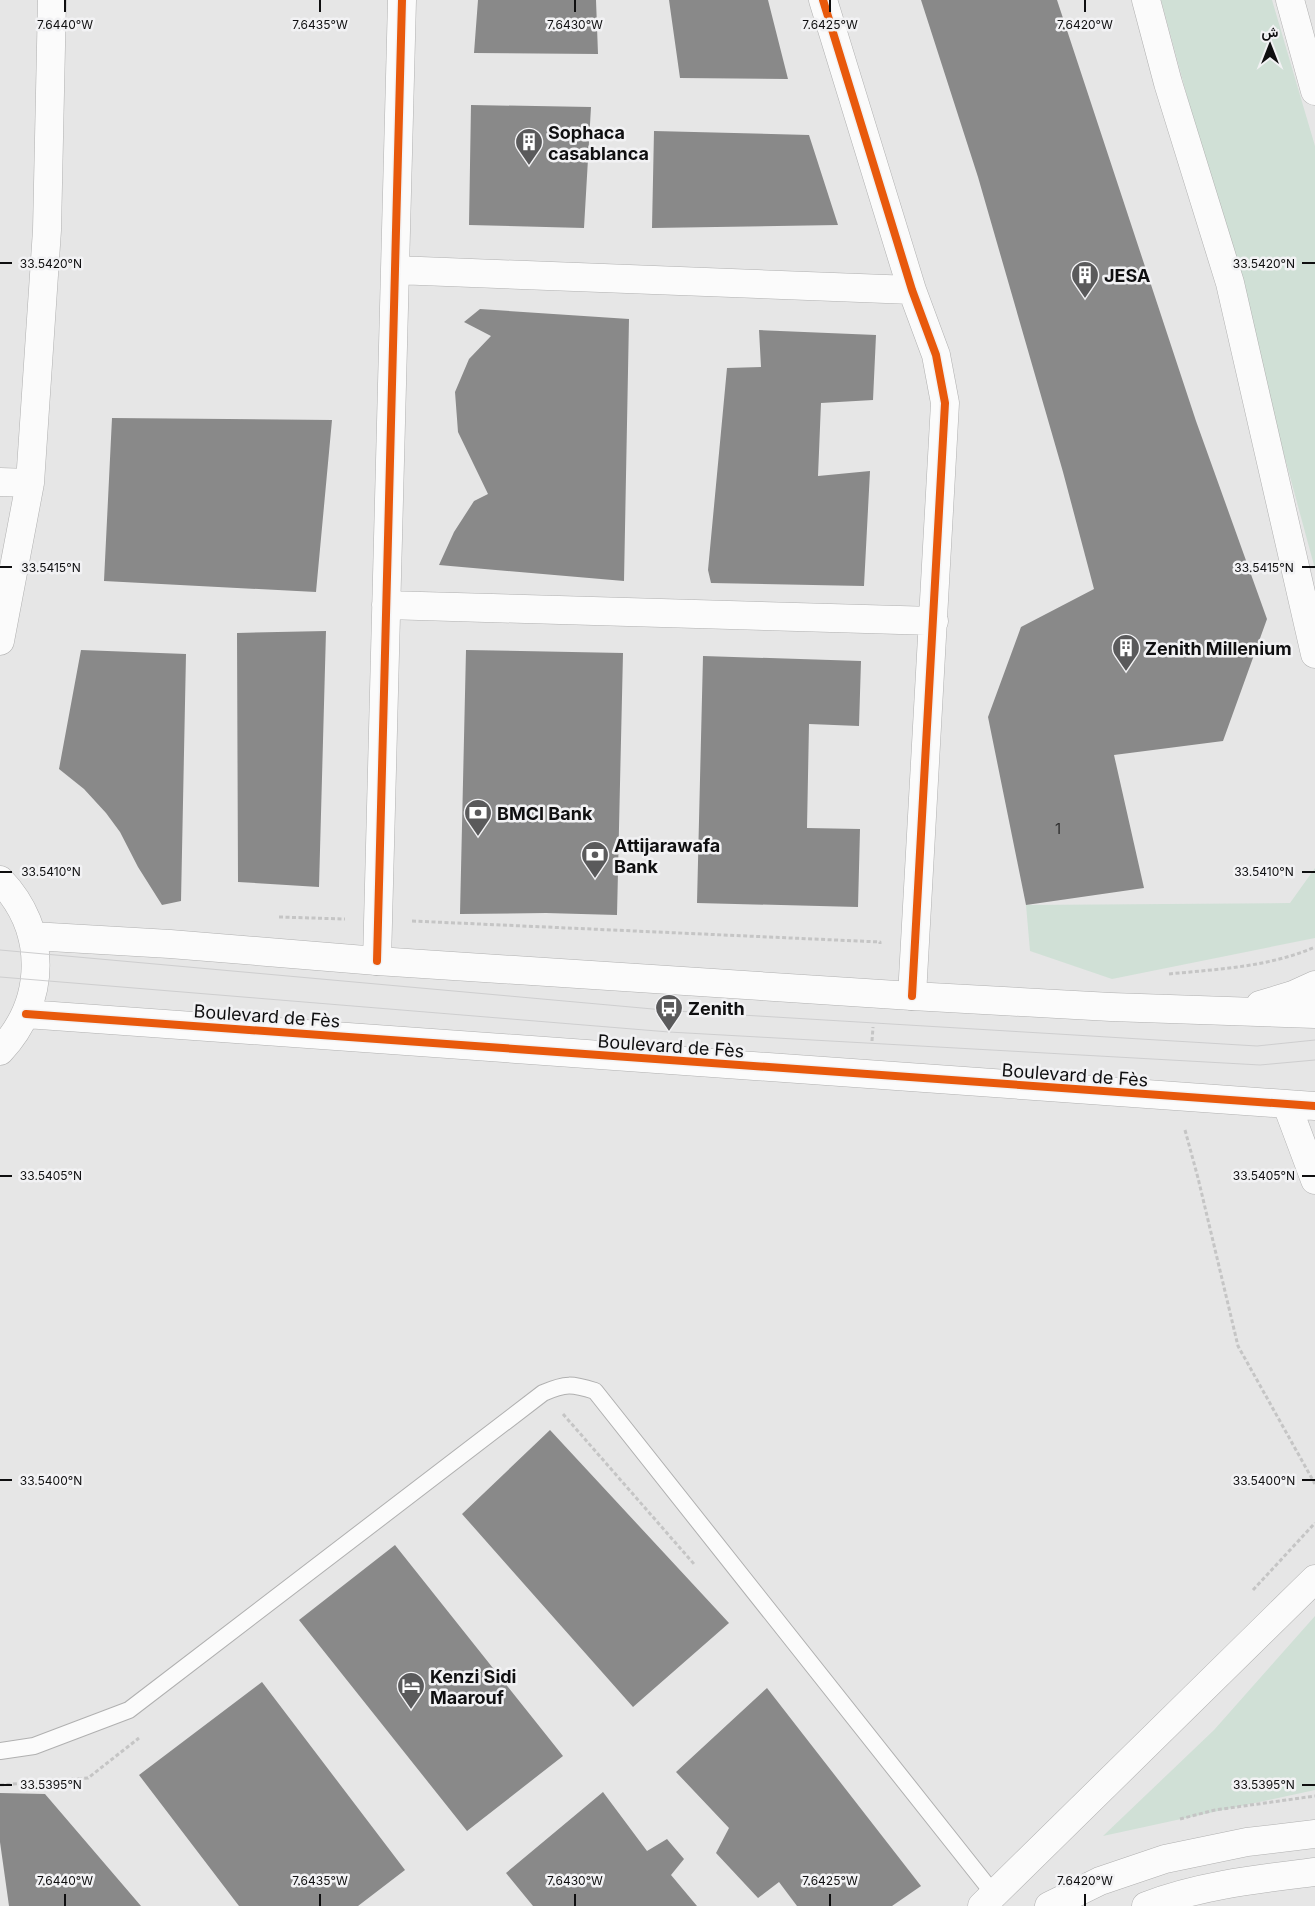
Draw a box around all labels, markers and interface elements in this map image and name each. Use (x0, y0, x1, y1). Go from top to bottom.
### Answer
text: 7.6440°W (37, 17, 93, 32)
text: 7.6435°W (292, 17, 348, 32)
text: 7.6430°W (547, 17, 603, 32)
text: 7.6425°W (802, 17, 858, 32)
text: 7.6420°W (1057, 17, 1113, 32)
north arrow (1245, 20, 1295, 70)
text: ش (1262, 23, 1279, 41)
place label: Sophaca casablanca (548, 122, 649, 164)
building icon: Sophaca casablanca (514, 127, 544, 166)
text: 33.5420°N (20, 256, 82, 271)
text: 33.5420°N (1233, 256, 1295, 271)
building icon: JESA (1070, 260, 1100, 299)
place label: JESA (1104, 265, 1150, 286)
text: 33.5415°N (21, 560, 81, 575)
text: 33.5415°N (1234, 560, 1294, 575)
building icon: Zenith Millenium (1111, 633, 1141, 672)
place label: Zenith Millenium (1145, 638, 1292, 659)
bank icon: BMCI Bank (463, 798, 493, 837)
place label: BMCI Bank (497, 803, 593, 824)
house number: 1 (1055, 819, 1061, 838)
place label: Attijarawafa Bank (614, 835, 720, 877)
bank icon: Attijarawafa Bank (580, 840, 610, 879)
text: 33.5410°N (21, 864, 81, 879)
text: 33.5410°N (1234, 864, 1294, 879)
bus stop icon: Zenith (654, 993, 684, 1032)
place label: Zenith (688, 998, 745, 1019)
street label: Boulevard de Fès (193, 1000, 341, 1032)
street label: Boulevard de Fès (597, 1030, 745, 1062)
street label: Boulevard de Fès (1001, 1059, 1149, 1091)
text: 33.5405°N (20, 1168, 82, 1183)
text: 33.5405°N (1233, 1168, 1295, 1183)
text: 33.5400°N (20, 1473, 82, 1488)
text: 33.5400°N (1233, 1473, 1295, 1488)
place label: Kenzi Sidi Maarouf (430, 1666, 517, 1708)
hotel icon: Kenzi Sidi Maarouf (396, 1671, 426, 1710)
text: 33.5395°N (20, 1777, 82, 1792)
text: 33.5395°N (1233, 1777, 1295, 1792)
text: 7.6440°W (37, 1873, 93, 1888)
text: 7.6435°W (292, 1873, 348, 1888)
text: 7.6430°W (547, 1873, 603, 1888)
text: 7.6425°W (802, 1873, 858, 1888)
text: 7.6420°W (1057, 1873, 1113, 1888)

